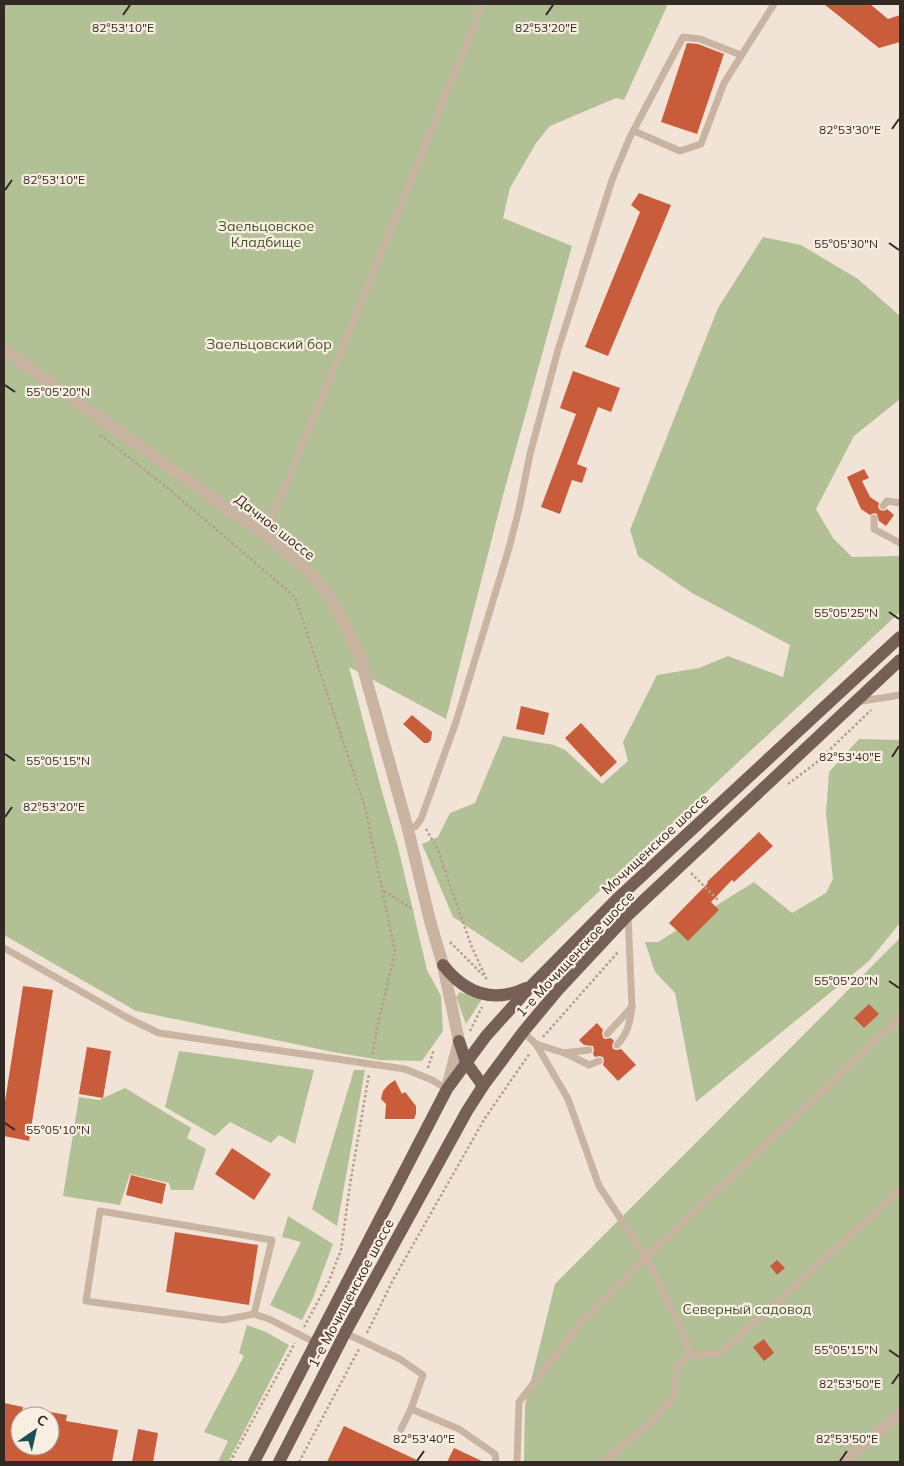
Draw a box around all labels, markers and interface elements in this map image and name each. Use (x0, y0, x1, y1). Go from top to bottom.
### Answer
text: 82°53'10"E (92, 20, 154, 35)
text: 82°53'20"E (515, 20, 577, 35)
text: 82°53'30"E (819, 122, 881, 137)
text: 82°53'10"E (23, 172, 85, 187)
park label: Заельцовское Кладбище (218, 217, 314, 251)
text: 55°05'30"N (814, 236, 878, 251)
park label: Заельцовский бор (206, 335, 332, 353)
text: 55°05'20"N (26, 384, 90, 399)
street label: Дачное шоссе (231, 490, 319, 564)
text: 55°05'25"N (814, 605, 878, 620)
text: 82°53'40"E (819, 749, 881, 764)
text: 55°05'15"N (26, 753, 90, 768)
street label: Мочищенское шоссе (598, 790, 712, 898)
text: 82°53'20"E (23, 799, 85, 814)
street label: 1-е Мочищенское шоссе (512, 887, 638, 1021)
text: 55°05'20"N (814, 973, 878, 988)
text: 55°05'10"N (26, 1122, 90, 1137)
street label: 1-е Мочищенское шоссе (304, 1215, 398, 1370)
park label: Северный садовод (683, 1300, 812, 1318)
text: 55°05'15"N (814, 1342, 878, 1357)
text: 82°53'50"E (819, 1376, 881, 1391)
north arrow (10, 1406, 60, 1456)
text: С (33, 1410, 51, 1430)
text: 82°53'40"E (393, 1431, 455, 1446)
text: 82°53'50"E (816, 1431, 878, 1446)

